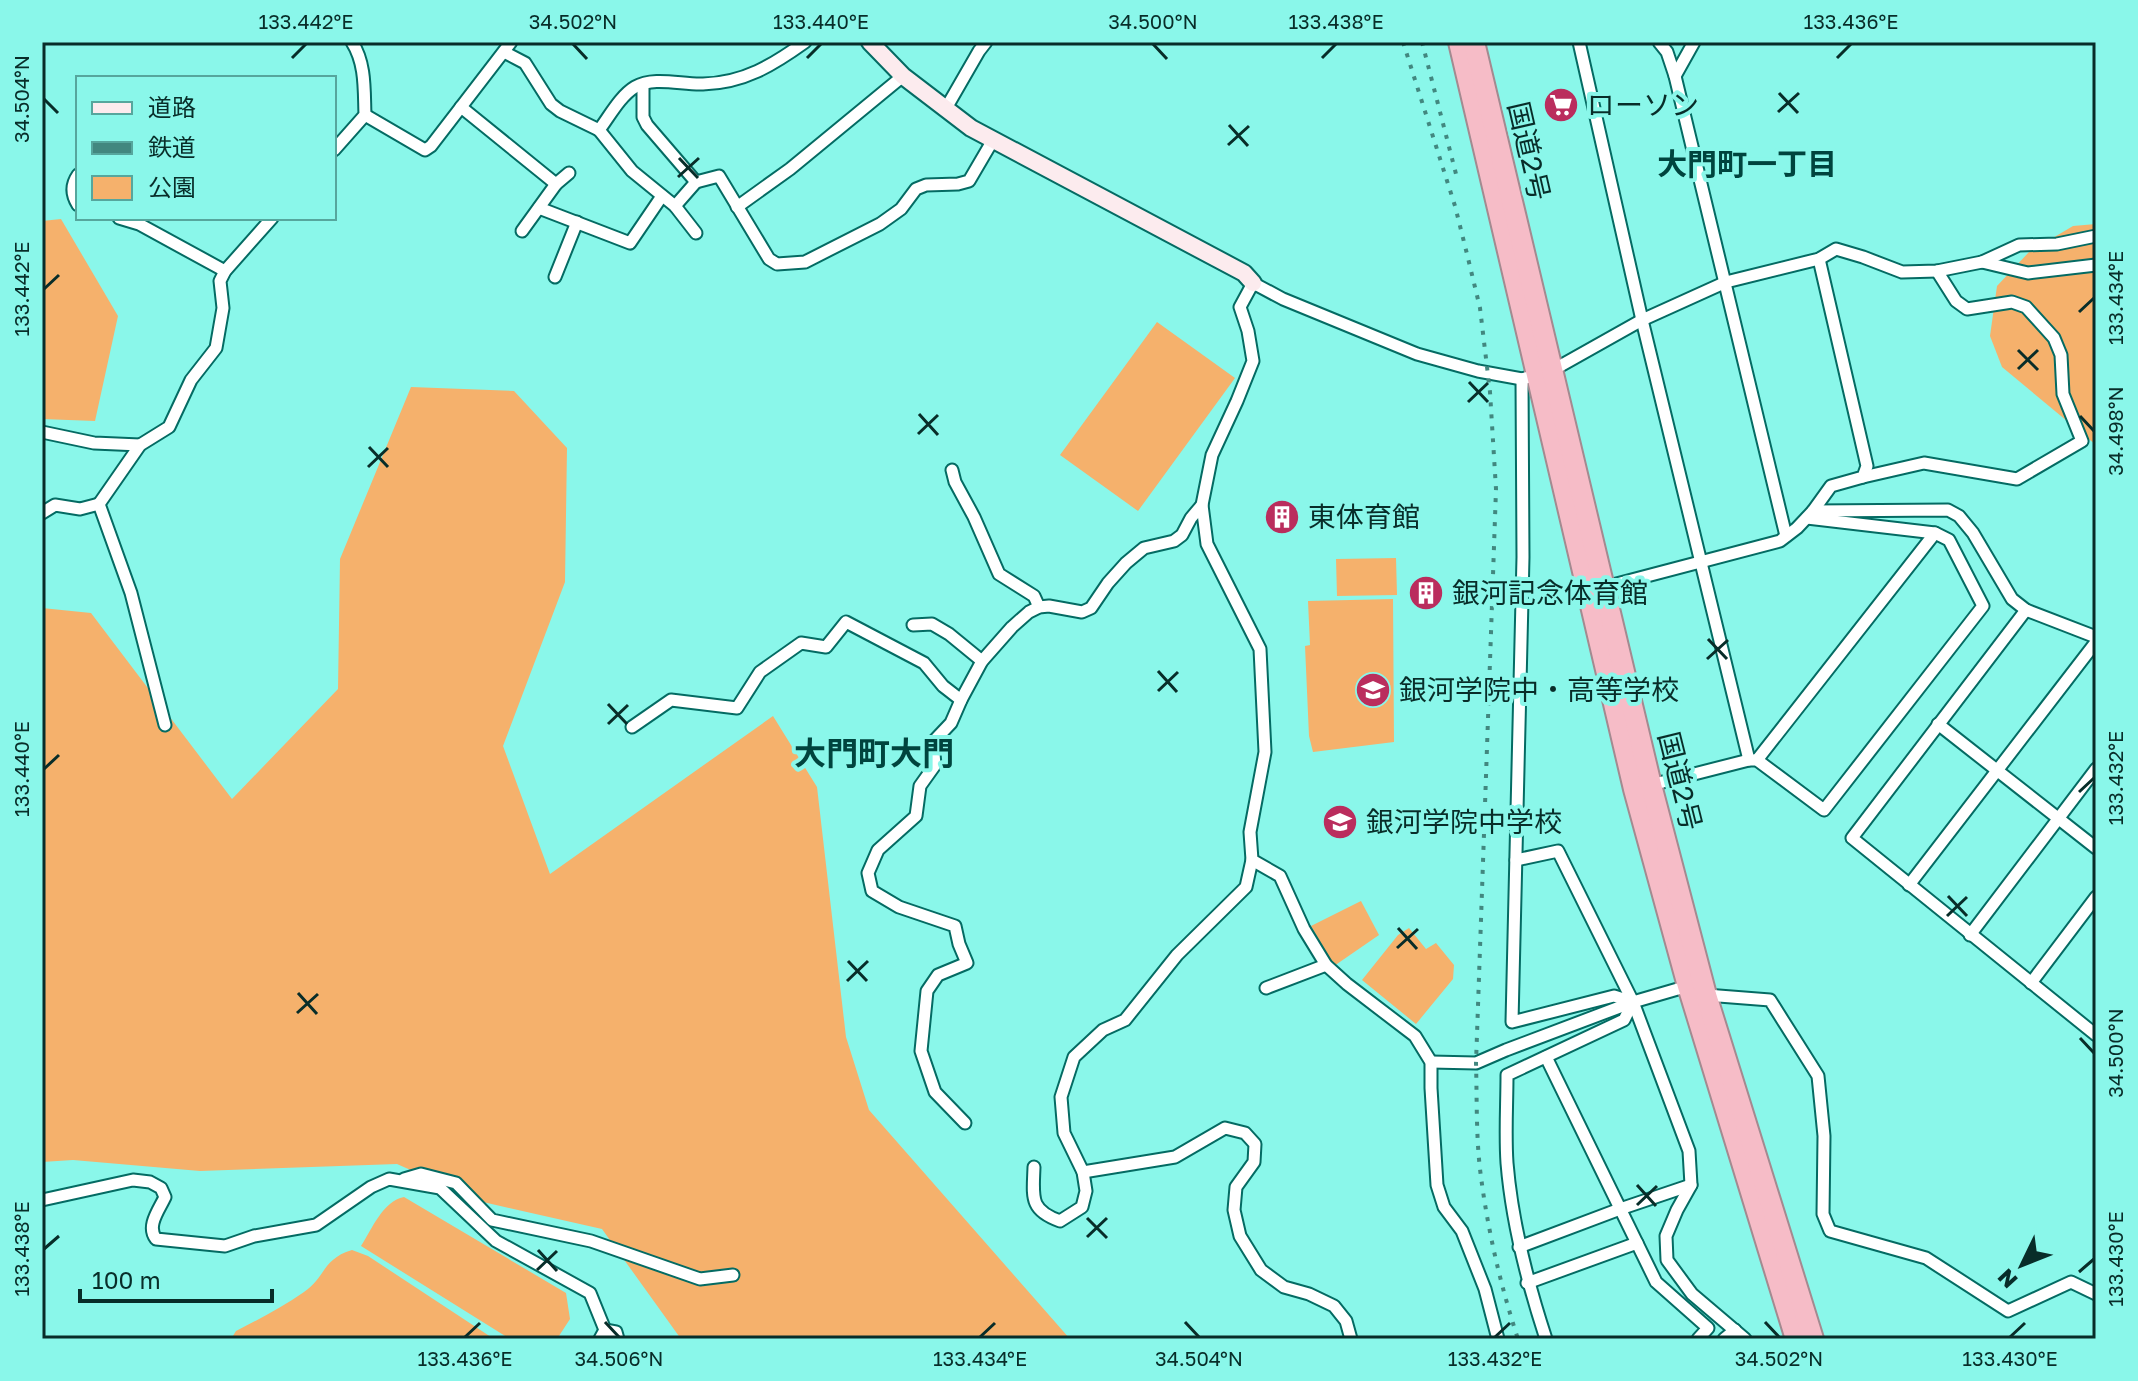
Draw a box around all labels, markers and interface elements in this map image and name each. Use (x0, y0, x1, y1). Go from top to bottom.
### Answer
text: 133.442°E (258, 9, 354, 33)
text: 34.502°N (529, 9, 617, 33)
text: 133.440°E (773, 9, 869, 33)
text: 34.500°N (1108, 9, 1198, 33)
text: 133.438°E (1288, 9, 1384, 33)
text: 133.436°E (1803, 9, 1899, 33)
text: 34.504°N (9, 55, 33, 143)
legend (76, 76, 336, 220)
supermarket icon: ローソン (1542, 86, 1580, 124)
place label: ローソン (1587, 88, 1699, 121)
text: 道路 (148, 92, 196, 121)
street label: 国道2号 (1502, 98, 1557, 203)
text: 鉄道 (148, 132, 196, 161)
district label: 大門町一丁目 (1657, 146, 1837, 182)
text: 公園 (148, 172, 196, 201)
text: 133.442°E (9, 241, 33, 337)
text: 133.434°E (2103, 251, 2127, 345)
text: 34.498°N (2103, 386, 2127, 476)
building icon: 東体育館 (1263, 498, 1301, 536)
place label: 東体育館 (1308, 500, 1420, 533)
building icon: 銀河記念体育館 (1407, 574, 1445, 612)
place label: 銀河記念体育館 (1452, 576, 1648, 609)
school or university icon: 銀河学院中・高等学校 (1354, 671, 1392, 709)
place label: 銀河学院中・高等学校 (1399, 673, 1679, 706)
text: 133.440°E (9, 721, 33, 817)
street label: 国道2号 (1652, 728, 1709, 834)
text: 133.432°E (2103, 731, 2127, 825)
district label: 大門町大門 (794, 734, 954, 772)
school or university icon: 銀河学院中学校 (1321, 803, 1359, 841)
place label: 銀河学院中学校 (1366, 805, 1562, 838)
text: 34.500°N (2103, 1008, 2127, 1098)
text: 133.438°E (9, 1201, 33, 1297)
text: 133.430°E (2103, 1211, 2127, 1307)
north arrow (1982, 1225, 2062, 1305)
scale bar (80, 1253, 272, 1303)
text: N (1991, 1264, 2023, 1294)
text: 100 m (92, 1265, 161, 1294)
text: 133.436°E (417, 1346, 513, 1370)
text: 34.506°N (575, 1346, 664, 1370)
text: 133.434°E (933, 1346, 1027, 1370)
text: 34.504°N (1155, 1346, 1243, 1370)
text: 133.432°E (1448, 1346, 1542, 1370)
text: 34.502°N (1735, 1346, 1823, 1370)
text: 133.430°E (1962, 1346, 2058, 1370)

